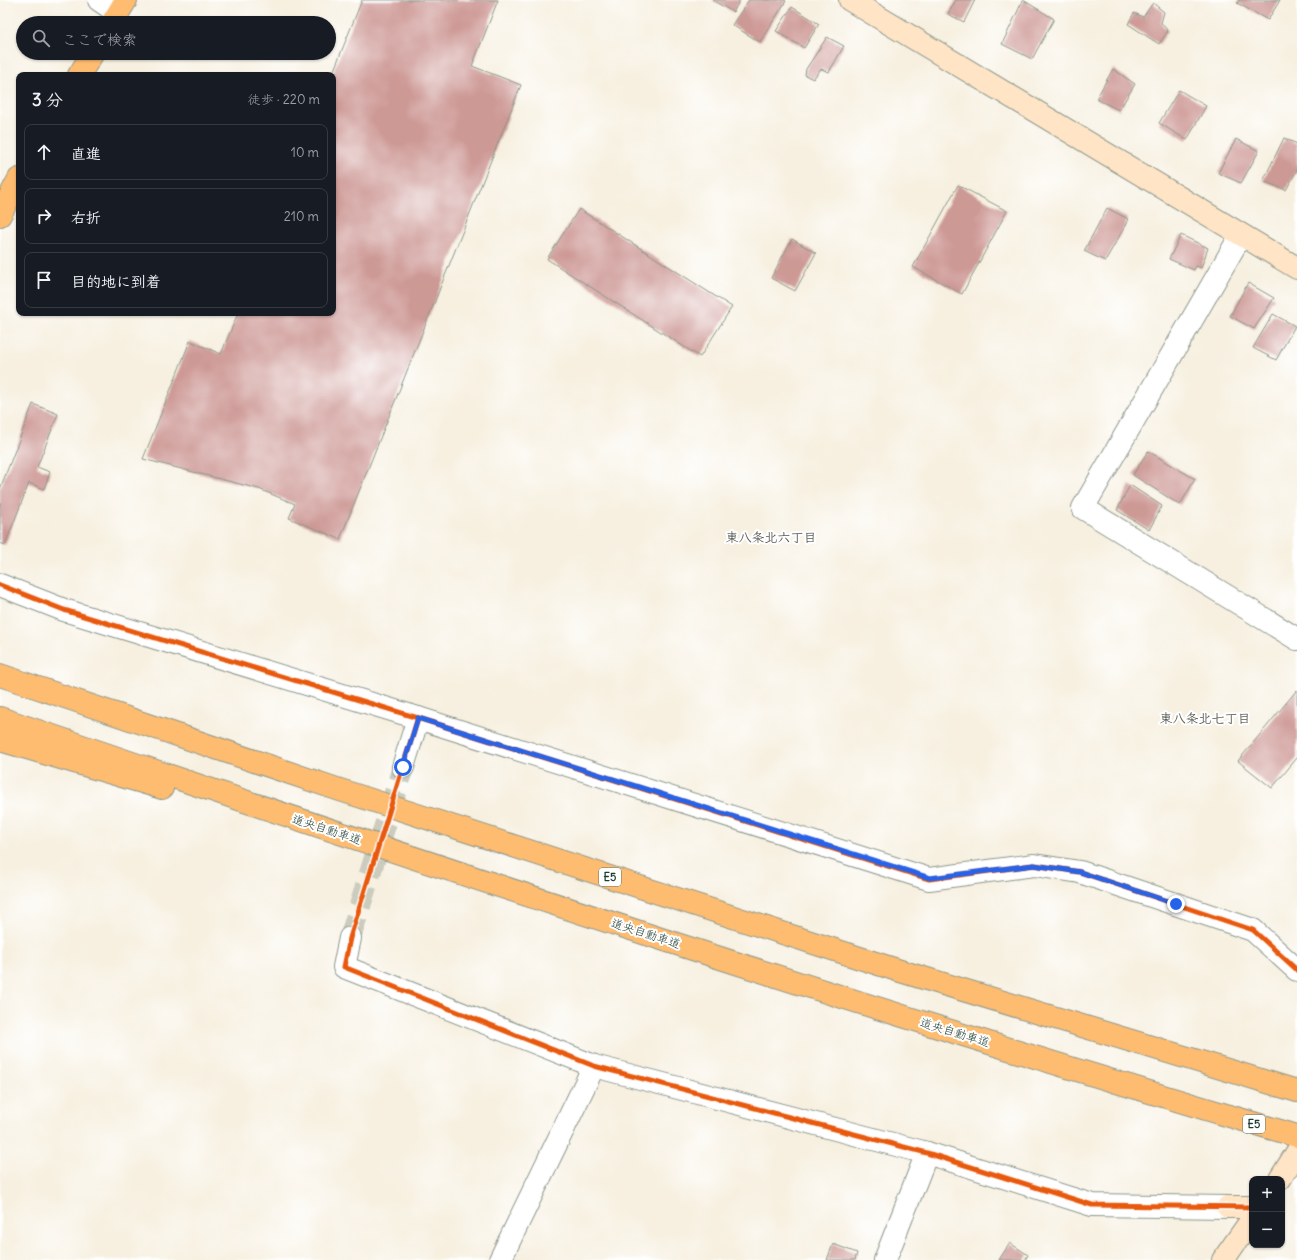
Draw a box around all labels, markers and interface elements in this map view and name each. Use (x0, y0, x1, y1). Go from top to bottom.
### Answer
search box (16, 16, 336, 60)
icon: search (30, 27, 52, 49)
text: ここで検索 (62, 30, 137, 49)
text: 3 分 (32, 89, 63, 111)
text: 徒歩 · 220 m (248, 91, 320, 108)
icon: ahead (33, 141, 55, 163)
text: 直進 (71, 144, 101, 163)
text: 10 m (291, 144, 319, 161)
icon: right (33, 205, 55, 227)
text: 右折 (71, 208, 101, 227)
text: 210 m (284, 208, 319, 225)
icon: arrive (33, 269, 55, 291)
text: 目的地に到着 (71, 272, 161, 291)
district label: 東八条北六丁目 (725, 529, 817, 546)
district label: 東八条北七丁目 (1159, 710, 1251, 727)
route start (394, 758, 412, 776)
street label: 道央自動車道 (290, 811, 364, 847)
road number: E5 (599, 868, 621, 886)
route end (1167, 895, 1185, 913)
street label: 道央自動車道 (609, 915, 683, 951)
street label: 道央自動車道 (918, 1014, 992, 1050)
road number: E5 (1243, 1115, 1265, 1133)
map controls (1249, 1176, 1285, 1248)
button: + (1249, 1176, 1285, 1212)
button: − (1249, 1212, 1285, 1248)

